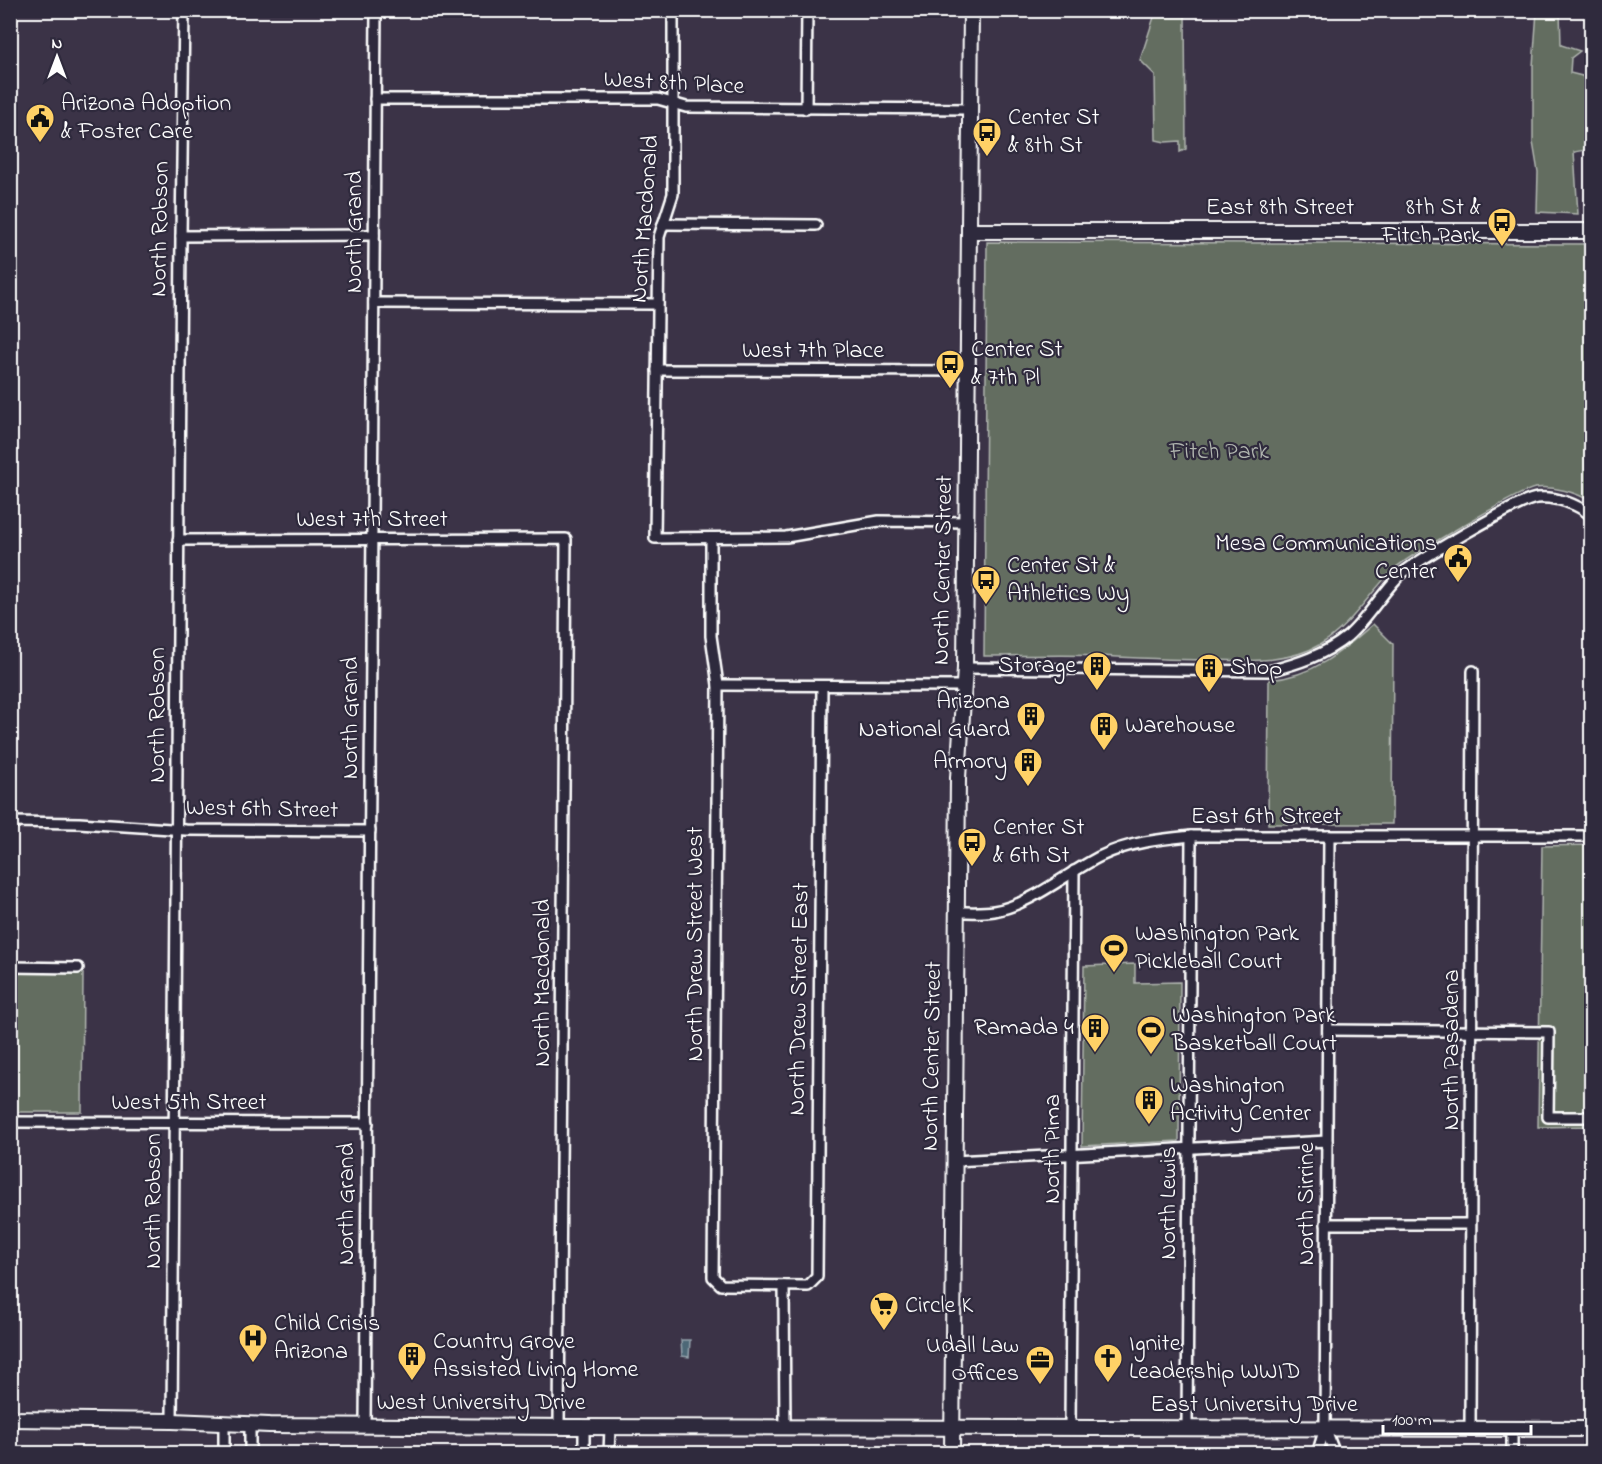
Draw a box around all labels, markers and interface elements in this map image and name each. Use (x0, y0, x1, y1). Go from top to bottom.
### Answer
north arrow (27, 27, 87, 87)
text: N (52, 32, 63, 56)
street label: West 8th Place (603, 63, 746, 105)
place label: Arizona Adoption & Foster Care (61, 87, 231, 150)
place label: Center St & 8th St (1008, 101, 1100, 164)
public building icon: Arizona Adoption & Foster Care (24, 102, 56, 144)
bus stop icon: Center St & 8th St (971, 116, 1003, 158)
street label: North Macdonald (623, 133, 669, 304)
street label: North Robson (142, 161, 180, 297)
street label: North Grand (338, 170, 373, 293)
street label: East 8th Street (1206, 191, 1354, 226)
place label: 8th St & Fitch Park (1381, 191, 1481, 254)
bus stop icon: 8th St & Fitch Park (1486, 206, 1518, 248)
place label: Center St & 7th Pl (971, 333, 1063, 396)
street label: West 7th Place (742, 334, 884, 369)
bus stop icon: Center St & 7th Pl (934, 348, 966, 390)
park label: Fitch Park (1168, 435, 1269, 470)
street label: North Center Street (925, 475, 963, 665)
street label: West 7th Street (296, 503, 448, 538)
place label: Mesa Communications Center (1215, 527, 1438, 590)
public building icon: Mesa Communications Center (1442, 542, 1474, 584)
place label: Center St & Athletics Wy (1007, 549, 1129, 613)
bus stop icon: Center St & Athletics Wy (970, 564, 1002, 606)
street label: North Robson (141, 647, 176, 783)
place label: Storage (998, 649, 1076, 684)
building icon: Storage (1081, 650, 1113, 692)
place label: Shop (1230, 651, 1282, 686)
building icon: Shop (1193, 652, 1225, 694)
street label: North Grand (334, 656, 369, 779)
place label: Arizona National Guard (859, 685, 1010, 748)
building icon: Arizona National Guard (1015, 700, 1047, 742)
place label: Warehouse (1125, 709, 1236, 744)
building icon: Warehouse (1088, 710, 1120, 752)
place label: Armory (933, 745, 1007, 781)
building icon: Armory (1012, 746, 1044, 788)
street label: West 6th Street (186, 791, 338, 829)
street label: East 6th Street (1191, 800, 1341, 835)
place label: Center St & 6th St (993, 811, 1085, 874)
street label: North Drew Street West (679, 826, 714, 1062)
bus stop icon: Center St & 6th St (956, 826, 988, 868)
street label: North Drew Street East (780, 882, 820, 1116)
street label: North Macdonald (526, 898, 561, 1067)
place label: Washington Park Pickleball Court (1135, 917, 1299, 980)
sports icon: Washington Park Pickleball Court (1098, 932, 1130, 974)
street label: North Center Street (914, 961, 952, 1151)
street label: North Pasadena (1435, 969, 1470, 1131)
place label: Washington Park Basketball Court (1171, 999, 1337, 1062)
place label: Ramada 4 (974, 1011, 1074, 1046)
building icon: Ramada 4 (1079, 1012, 1111, 1054)
sports icon: Washington Park Basketball Court (1135, 1014, 1167, 1056)
place label: Washington Activity Center (1170, 1069, 1311, 1133)
building icon: Washington Activity Center (1133, 1084, 1165, 1126)
street label: West 5th Street (111, 1086, 267, 1121)
street label: North Pima (1036, 1094, 1071, 1204)
street label: North Robson (137, 1133, 172, 1269)
street label: North Grand (330, 1142, 365, 1265)
street label: North Sirrine (1290, 1142, 1325, 1266)
street label: North Lewis (1152, 1146, 1187, 1260)
place label: Circle K (905, 1289, 973, 1324)
supermarket icon: Circle K (868, 1290, 900, 1332)
place label: Child Crisis Arizona (274, 1307, 380, 1370)
hospital icon: Child Crisis Arizona (237, 1322, 269, 1364)
place label: Country Grove Assisted Living Home (433, 1325, 639, 1388)
place label: Ignite Leadership WWID (1129, 1327, 1301, 1390)
place label: Udall Law Offices (926, 1329, 1019, 1392)
building icon: Country Grove Assisted Living Home (396, 1340, 428, 1382)
church icon: Ignite Leadership WWID (1092, 1342, 1124, 1384)
office icon: Udall Law Offices (1024, 1344, 1056, 1386)
street label: West University Drive (376, 1386, 586, 1422)
street label: East University Drive (1150, 1388, 1358, 1424)
scale bar (1383, 1398, 1532, 1436)
text: 100 m (1392, 1408, 1432, 1434)

